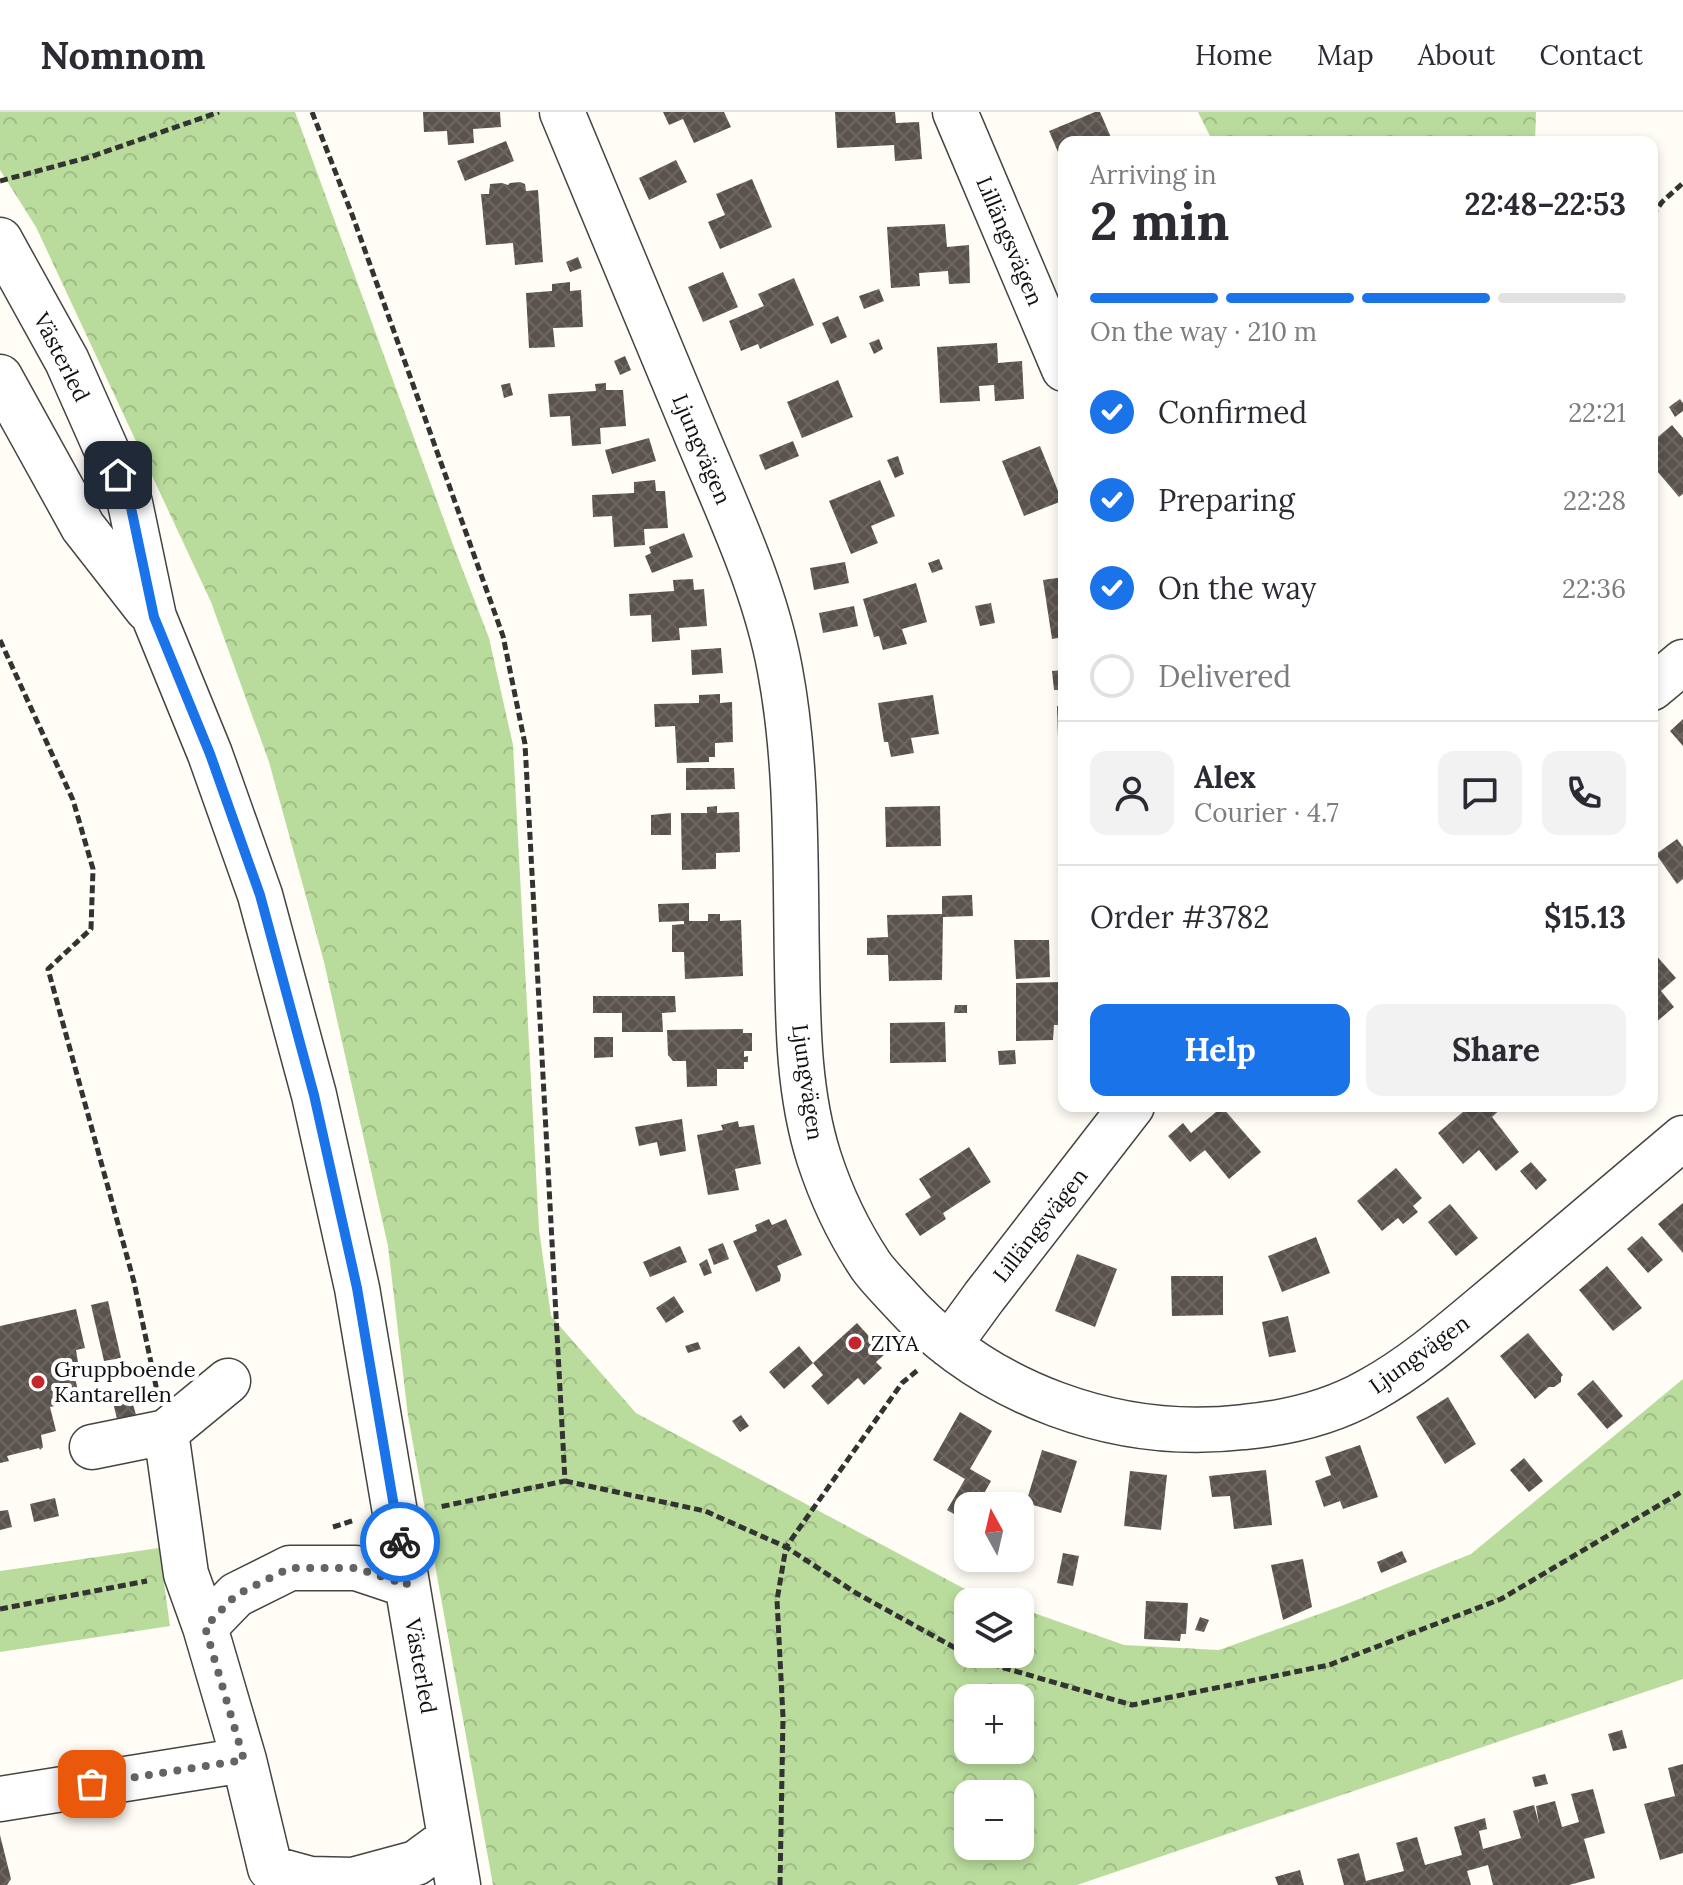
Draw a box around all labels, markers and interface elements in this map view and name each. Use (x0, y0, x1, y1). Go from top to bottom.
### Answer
text: Nomnom (40, 31, 206, 79)
text: Home (1195, 37, 1273, 73)
text: Map (1317, 37, 1374, 73)
text: About (1418, 37, 1495, 73)
text: Contact (1539, 37, 1643, 73)
text: Arriving in (1090, 158, 1217, 191)
street label: Lillängsvägen (970, 172, 1050, 310)
text: 22:48–22:53 (1464, 185, 1626, 223)
text: 2 min (1090, 188, 1229, 254)
street label: Västerled (27, 307, 96, 406)
text: On the way · 210 m (1090, 315, 1317, 348)
street label: Ljungvägen (666, 390, 738, 508)
icon: check (1090, 390, 1134, 434)
text: Confirmed (1158, 393, 1307, 431)
text: 22:21 (1568, 396, 1626, 429)
pin (84, 441, 152, 509)
icon: home (96, 453, 140, 497)
icon: check (1090, 478, 1134, 522)
text: Preparing (1158, 481, 1295, 519)
text: 22:28 (1563, 484, 1626, 517)
icon: check (1090, 566, 1134, 610)
text: On the way (1158, 569, 1316, 607)
text: 22:36 (1562, 572, 1626, 605)
text: Delivered (1158, 657, 1291, 695)
button: person (1090, 751, 1174, 835)
button: chat (1438, 751, 1522, 835)
button: phone (1542, 751, 1626, 835)
text: Alex (1194, 758, 1256, 796)
text: Courier · 4.7 (1194, 796, 1339, 829)
text: Order #3782 (1090, 898, 1269, 936)
text: $15.13 (1544, 898, 1626, 936)
button: Help (1090, 1004, 1350, 1096)
button: Share (1366, 1004, 1626, 1096)
street label: Ljungvägen (786, 1022, 830, 1142)
street label: Lillängsvägen (987, 1162, 1093, 1288)
street label: Ljungvägen (1363, 1308, 1475, 1400)
place label: ZIYA (871, 1329, 920, 1357)
marker: ZIYA (846, 1334, 864, 1352)
place label: Gruppboende Kantarellen (54, 1355, 196, 1408)
marker: Gruppboende Kantarellen (29, 1373, 47, 1391)
north arrow (954, 1492, 1034, 1572)
map controls (954, 1492, 1034, 1860)
courier (360, 1502, 440, 1582)
icon: bike (378, 1520, 422, 1564)
button: layers (954, 1588, 1034, 1668)
street label: Västerled (399, 1615, 443, 1716)
button: + (954, 1684, 1034, 1764)
pin (58, 1750, 126, 1818)
icon: bag (70, 1762, 114, 1806)
button: − (954, 1780, 1034, 1860)

